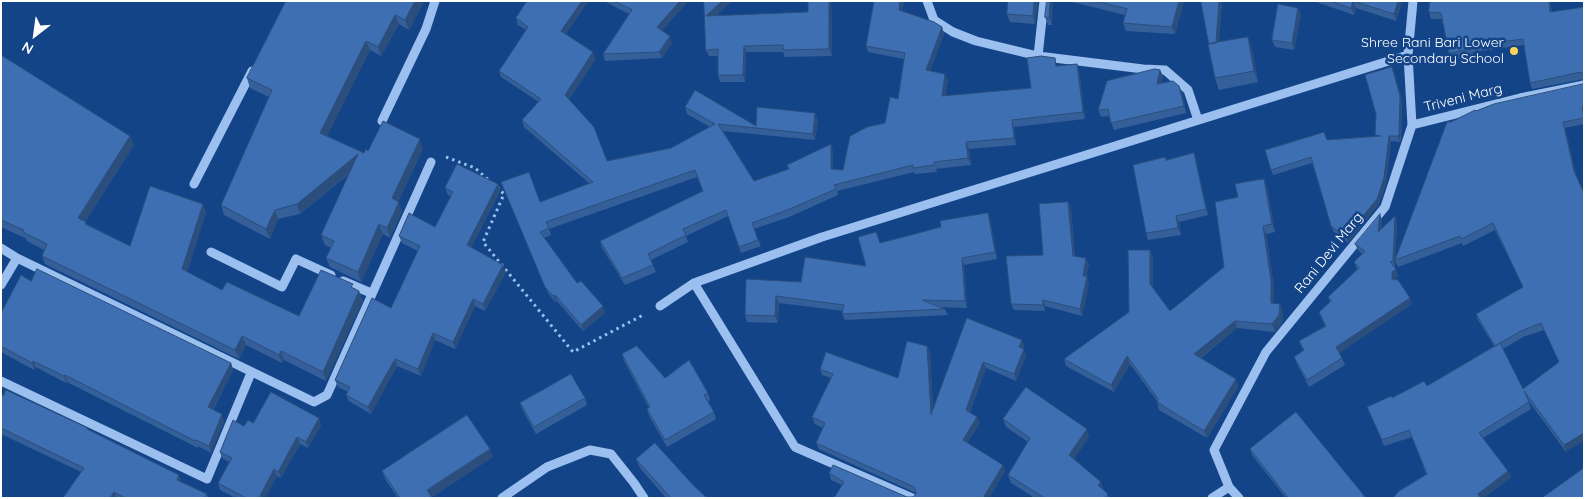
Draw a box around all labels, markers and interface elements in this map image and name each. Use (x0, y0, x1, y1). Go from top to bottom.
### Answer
north arrow (10, 10, 60, 60)
place label: Shree Rani Bari Lower Secondary School (1361, 35, 1504, 68)
text: N (19, 38, 36, 58)
marker: Shree Rani Bari Lower Secondary School (1508, 45, 1520, 57)
street label: Triveni Marg (1422, 80, 1504, 116)
street label: Rani Devi Marg (1291, 209, 1367, 297)

